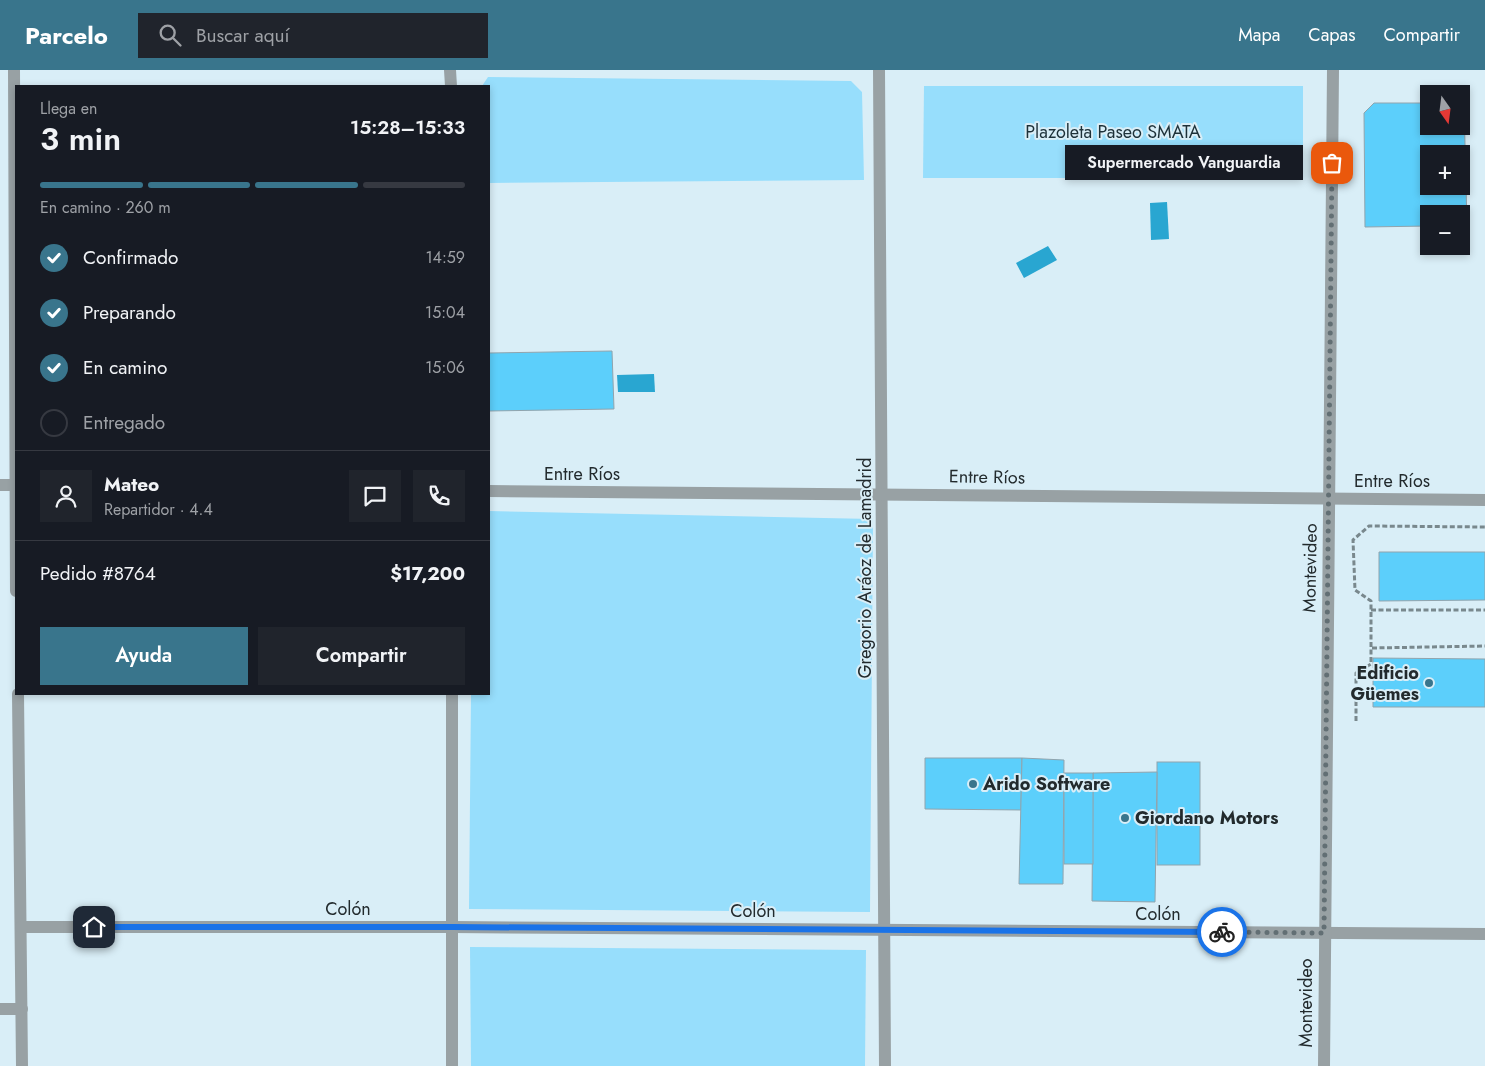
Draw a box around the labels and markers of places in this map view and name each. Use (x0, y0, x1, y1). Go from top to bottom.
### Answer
pin (1311, 142, 1353, 184)
callout: Supermercado Vanguardia (1064, 146, 1302, 180)
place label: Edificio Güemes (1350, 660, 1419, 707)
marker: Edificio Güemes (1423, 677, 1435, 689)
place label: Arido Software (982, 771, 1110, 797)
marker: Arido Software (967, 778, 979, 790)
place label: Giordano Motors (1135, 805, 1278, 831)
marker: Giordano Motors (1119, 812, 1131, 824)
pin (73, 906, 115, 948)

